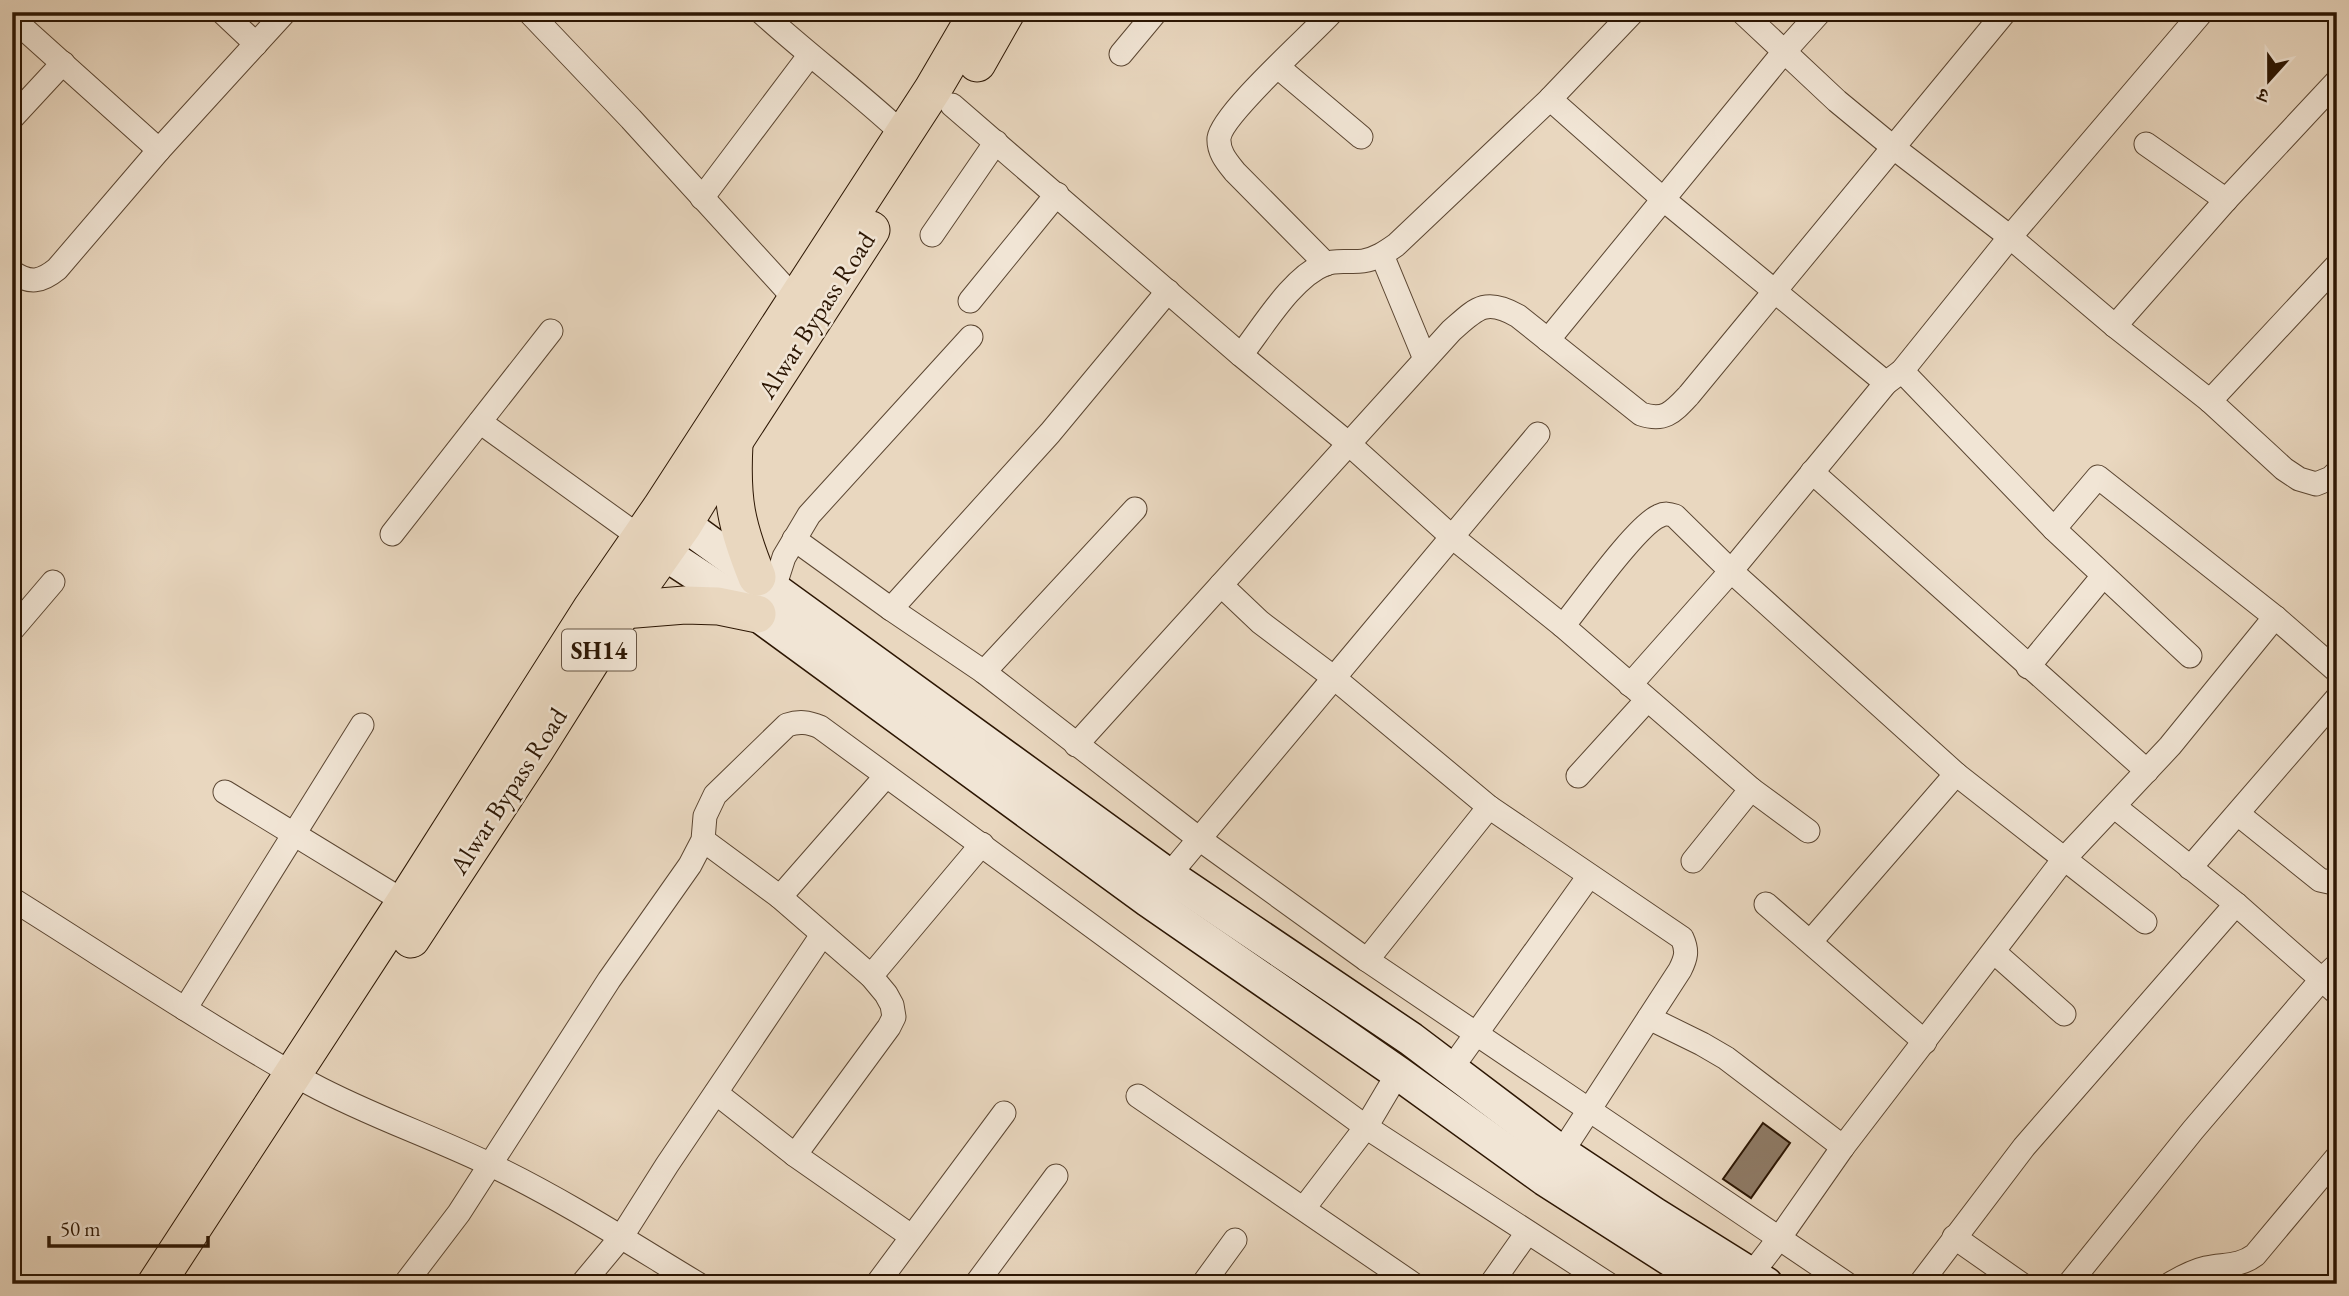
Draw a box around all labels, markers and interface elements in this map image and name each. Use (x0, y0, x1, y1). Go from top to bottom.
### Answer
north arrow (2234, 46, 2304, 116)
text: उ (2253, 82, 2274, 110)
street label: Alwar Bypass Road (749, 224, 883, 406)
road number: SH14 (562, 630, 636, 670)
street label: Alwar Bypass Road (441, 700, 575, 882)
scale bar (49, 1205, 208, 1249)
text: 50 m (60, 1215, 101, 1242)

